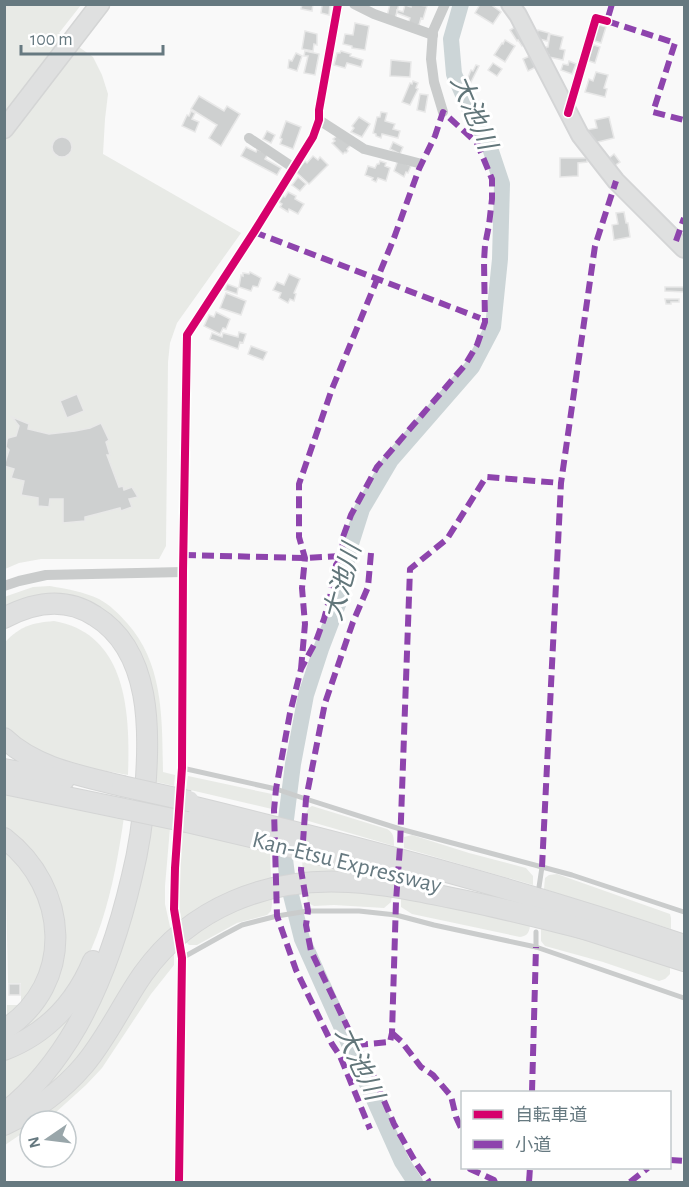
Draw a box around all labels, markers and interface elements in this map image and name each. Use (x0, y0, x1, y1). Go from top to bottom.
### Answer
scale bar (21, 18, 164, 56)
text: 100 m (30, 31, 73, 49)
water label: 大池川 (446, 71, 502, 156)
water label: 大池川 (319, 538, 366, 623)
street label: Kan-Etsu Expressway (250, 828, 444, 898)
water label: 大池川 (331, 1022, 390, 1107)
legend (461, 1091, 671, 1169)
text: 自転車道 (515, 1105, 587, 1125)
north arrow (18, 1109, 78, 1169)
text: N (25, 1135, 44, 1150)
text: 小道 (515, 1135, 551, 1155)

